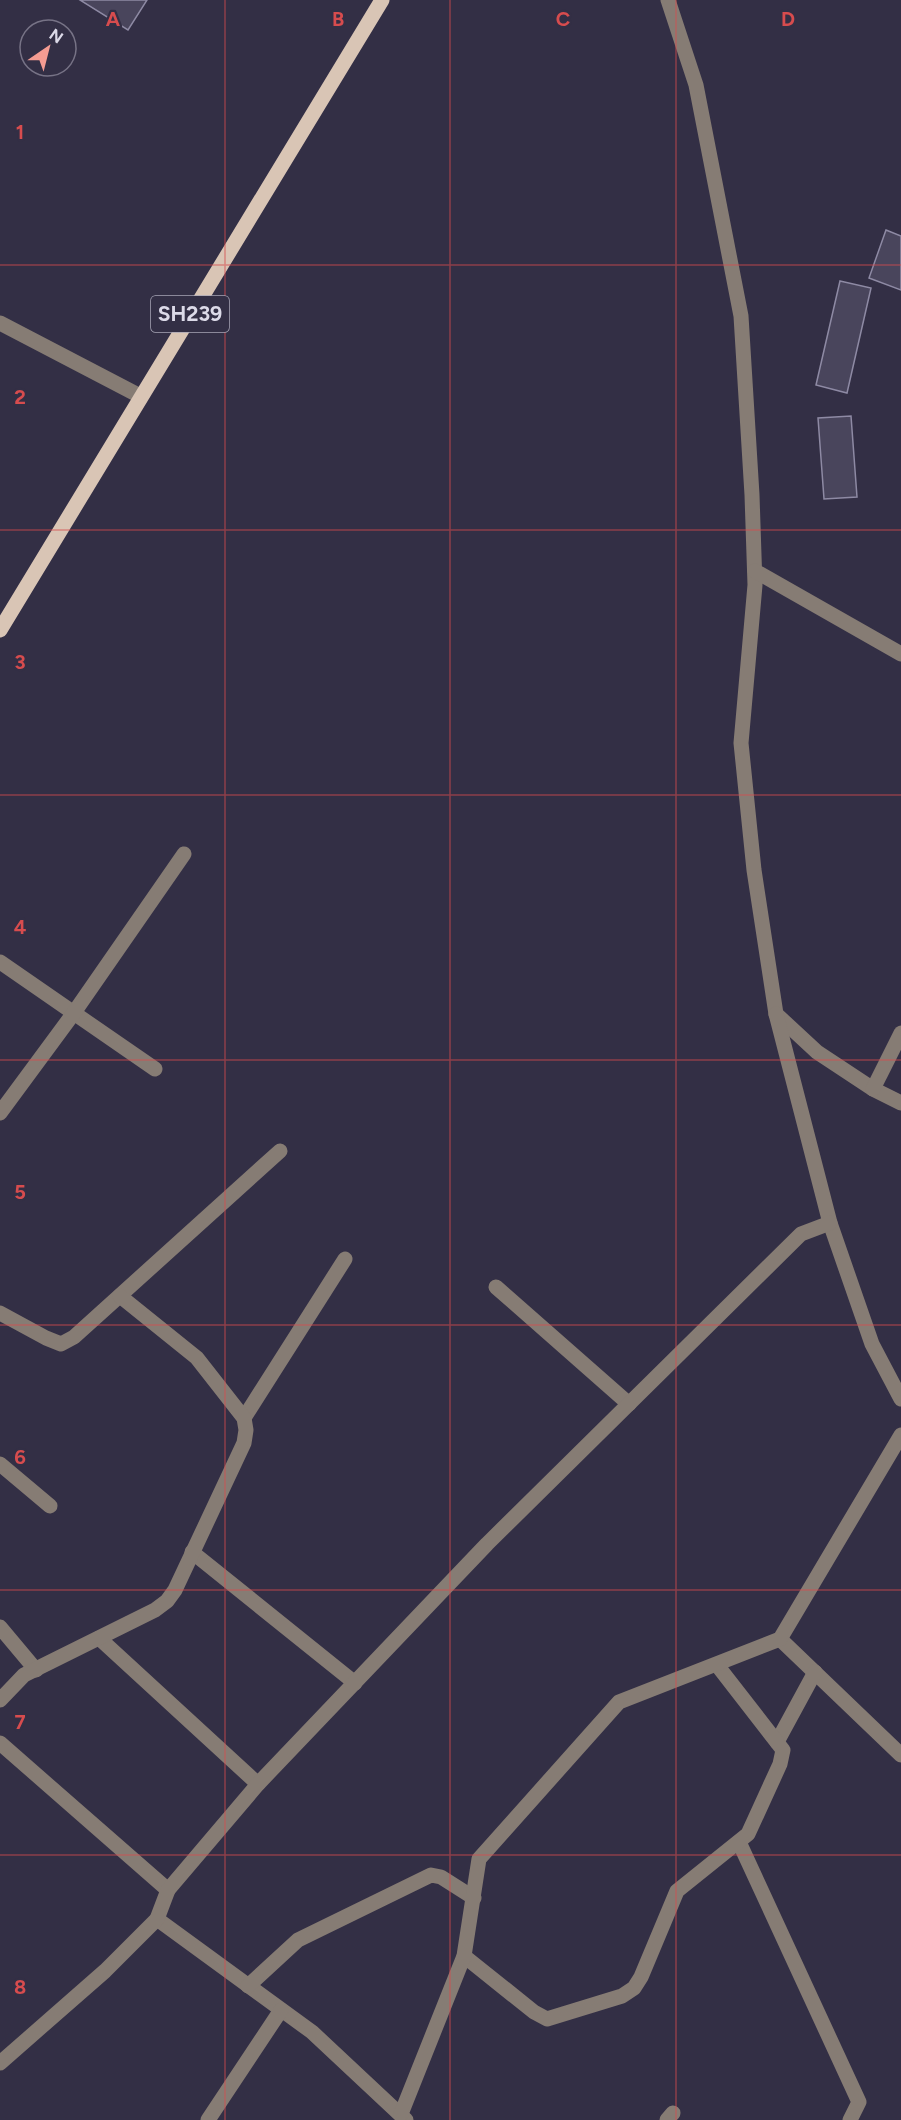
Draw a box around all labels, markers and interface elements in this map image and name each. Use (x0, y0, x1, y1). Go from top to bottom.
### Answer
text: A (106, 7, 121, 31)
text: B (332, 7, 344, 31)
text: C (556, 7, 570, 31)
text: D (781, 7, 795, 31)
north arrow (18, 18, 78, 78)
text: N (46, 25, 67, 47)
text: 1 (16, 120, 24, 144)
road number: SH239 (151, 296, 229, 332)
text: 2 (14, 385, 26, 409)
text: 3 (14, 650, 26, 674)
text: 4 (14, 915, 27, 939)
text: 5 (14, 1180, 26, 1204)
text: 6 (14, 1445, 26, 1469)
text: 7 (14, 1710, 26, 1734)
text: 8 (14, 1975, 26, 1999)

